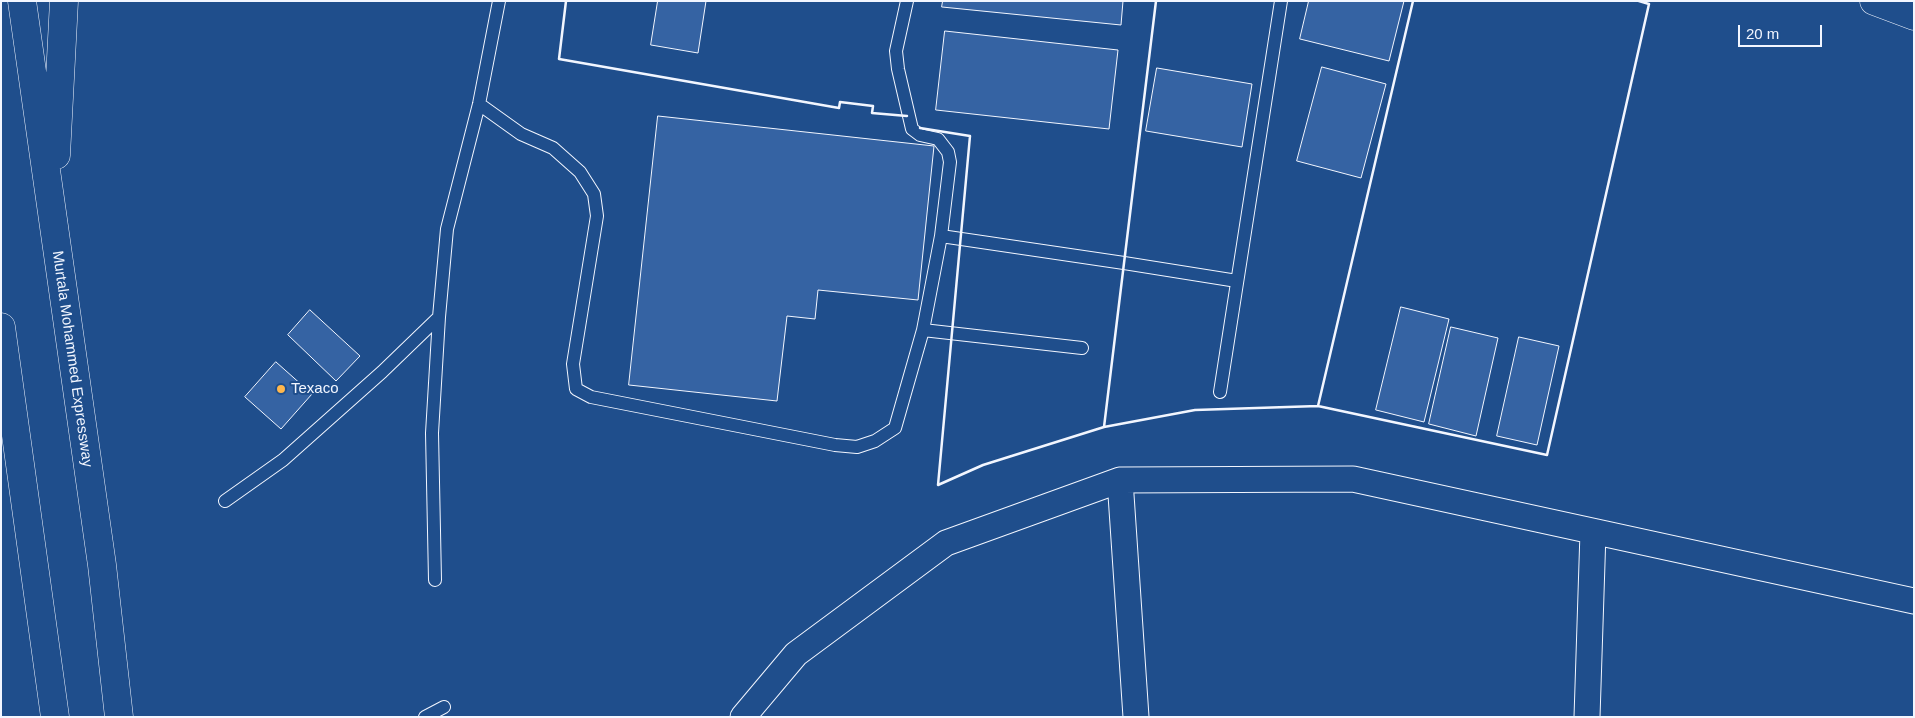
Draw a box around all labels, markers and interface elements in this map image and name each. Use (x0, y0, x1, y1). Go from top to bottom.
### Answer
scale bar (1740, 15, 1824, 47)
text: 20 m (1746, 25, 1779, 42)
street label: Murtala Mohammed Expressway (48, 250, 96, 468)
place label: Texaco (291, 380, 339, 398)
marker: Texaco (275, 383, 287, 395)

